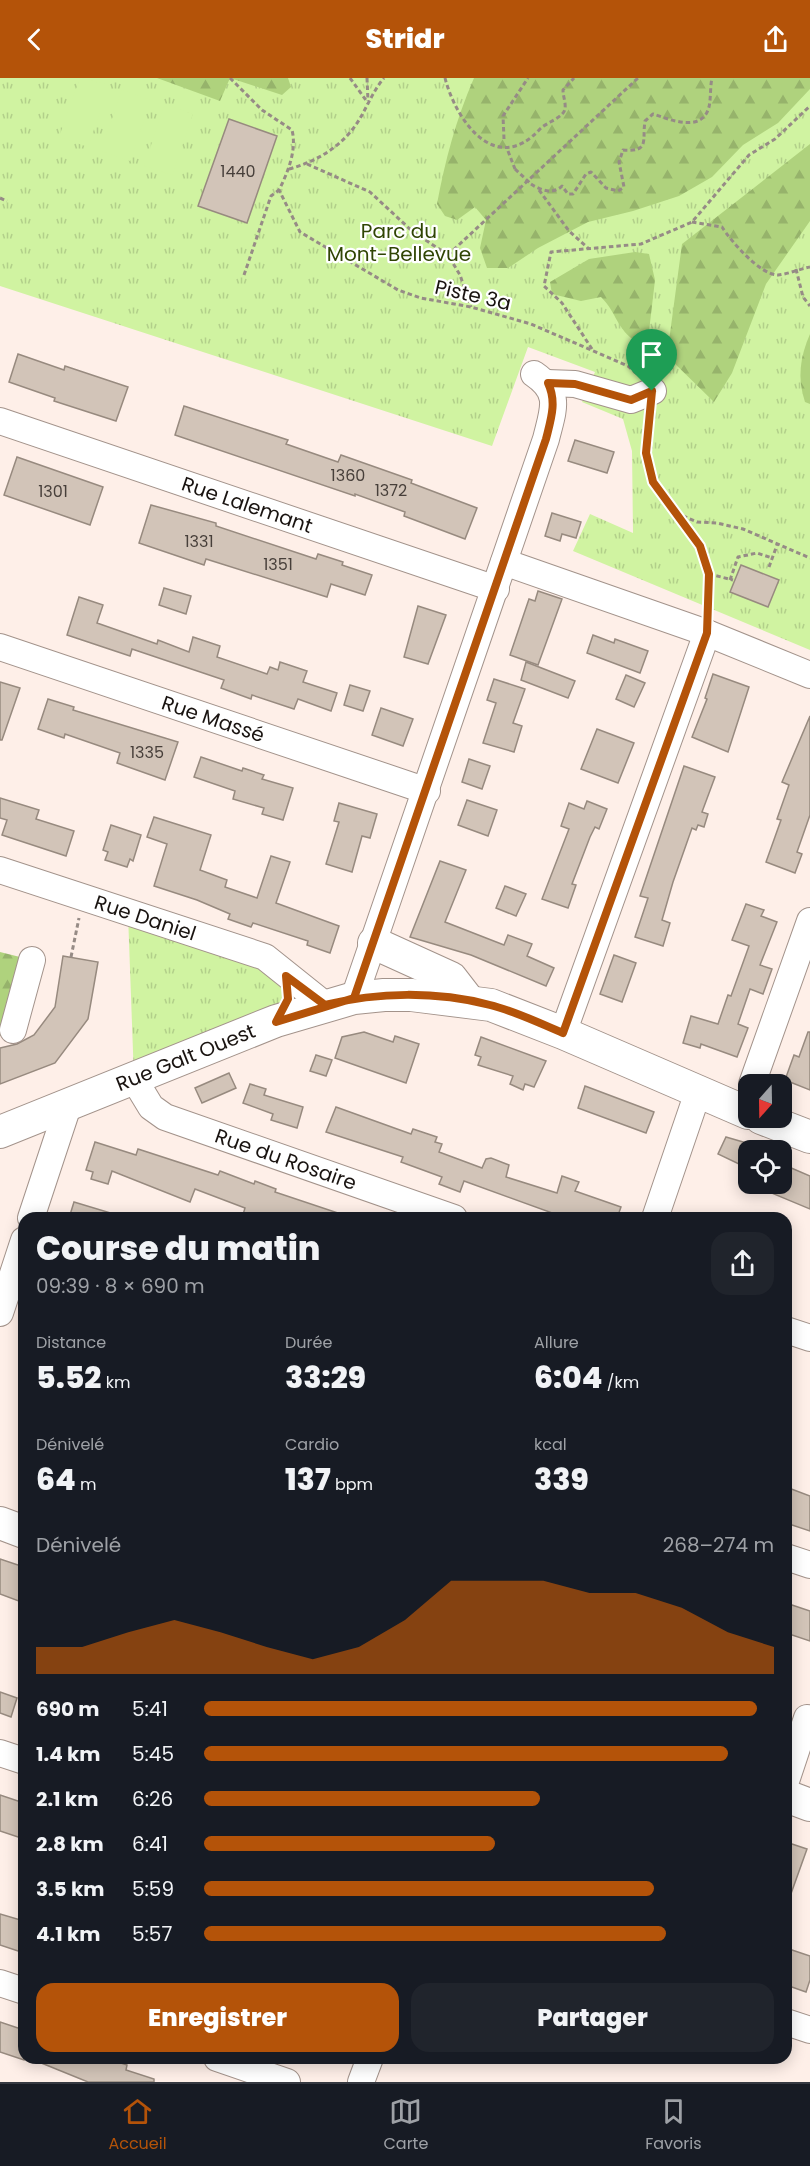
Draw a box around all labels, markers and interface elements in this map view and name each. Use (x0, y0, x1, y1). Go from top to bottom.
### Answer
text: Stridr (366, 20, 444, 57)
icon: back (18, 23, 51, 56)
icon: share (759, 23, 792, 56)
house number: 1440 (220, 160, 256, 183)
park label: Parc du Mont-Bellevue (327, 217, 471, 268)
street label: Piste 3a (432, 273, 514, 317)
pin (626, 329, 677, 391)
icon: arrive (635, 338, 668, 371)
house number: 1360 (331, 464, 365, 487)
street label: Rue Lalemant (178, 470, 316, 540)
house number: 1372 (375, 479, 407, 502)
house number: 1301 (38, 480, 68, 503)
house number: 1331 (184, 530, 214, 553)
house number: 1351 (263, 553, 293, 576)
street label: Rue Massé (158, 689, 268, 749)
house number: 1335 (130, 741, 164, 764)
street label: Rue Daniel (91, 888, 200, 947)
street label: Rue Galt Ouest (112, 1017, 259, 1098)
north arrow (738, 1074, 792, 1128)
map controls (738, 1074, 792, 1194)
street label: Rue du Rosaire (211, 1122, 360, 1197)
button: locate (738, 1140, 792, 1194)
text: Course du matin (36, 1225, 321, 1272)
button: share (711, 1232, 774, 1295)
text: 09:39 · 8 × 690 m (36, 1272, 205, 1300)
text: Distance (36, 1331, 106, 1354)
text: Durée (285, 1331, 332, 1354)
text: Allure (534, 1331, 579, 1354)
text: 5.52 (36, 1356, 101, 1399)
text: 33:29 (285, 1356, 366, 1399)
text: 6:04 (534, 1356, 603, 1399)
text: km (101, 1371, 130, 1394)
text: /km (603, 1371, 639, 1394)
text: Dénivelé (36, 1433, 104, 1456)
text: Cardio (285, 1433, 339, 1456)
text: kcal (534, 1433, 567, 1456)
text: 64 (36, 1458, 76, 1501)
text: 137 (285, 1458, 331, 1501)
text: 339 (534, 1458, 589, 1501)
text: m (76, 1473, 97, 1496)
text: bpm (331, 1473, 373, 1496)
text: Dénivelé (36, 1531, 121, 1559)
text: 268–274 m (663, 1531, 774, 1559)
text: 690 m (36, 1695, 100, 1723)
text: 5:41 (132, 1695, 168, 1723)
text: 1.4 km (36, 1740, 100, 1768)
text: 5:45 (132, 1740, 174, 1768)
text: 2.1 km (36, 1785, 98, 1813)
text: 6:26 (132, 1785, 173, 1813)
text: 2.8 km (36, 1830, 104, 1858)
text: 6:41 (132, 1830, 168, 1858)
text: 3.5 km (36, 1875, 105, 1903)
text: 5:59 (132, 1875, 174, 1903)
text: 4.1 km (36, 1920, 100, 1948)
text: 5:57 (132, 1920, 172, 1948)
button: Enregistrer (36, 1983, 399, 2052)
button: Partager (411, 1983, 774, 2052)
tab: Accueil (108, 2095, 167, 2156)
tab: Carte (383, 2095, 428, 2156)
tab: Favoris (645, 2095, 702, 2156)

